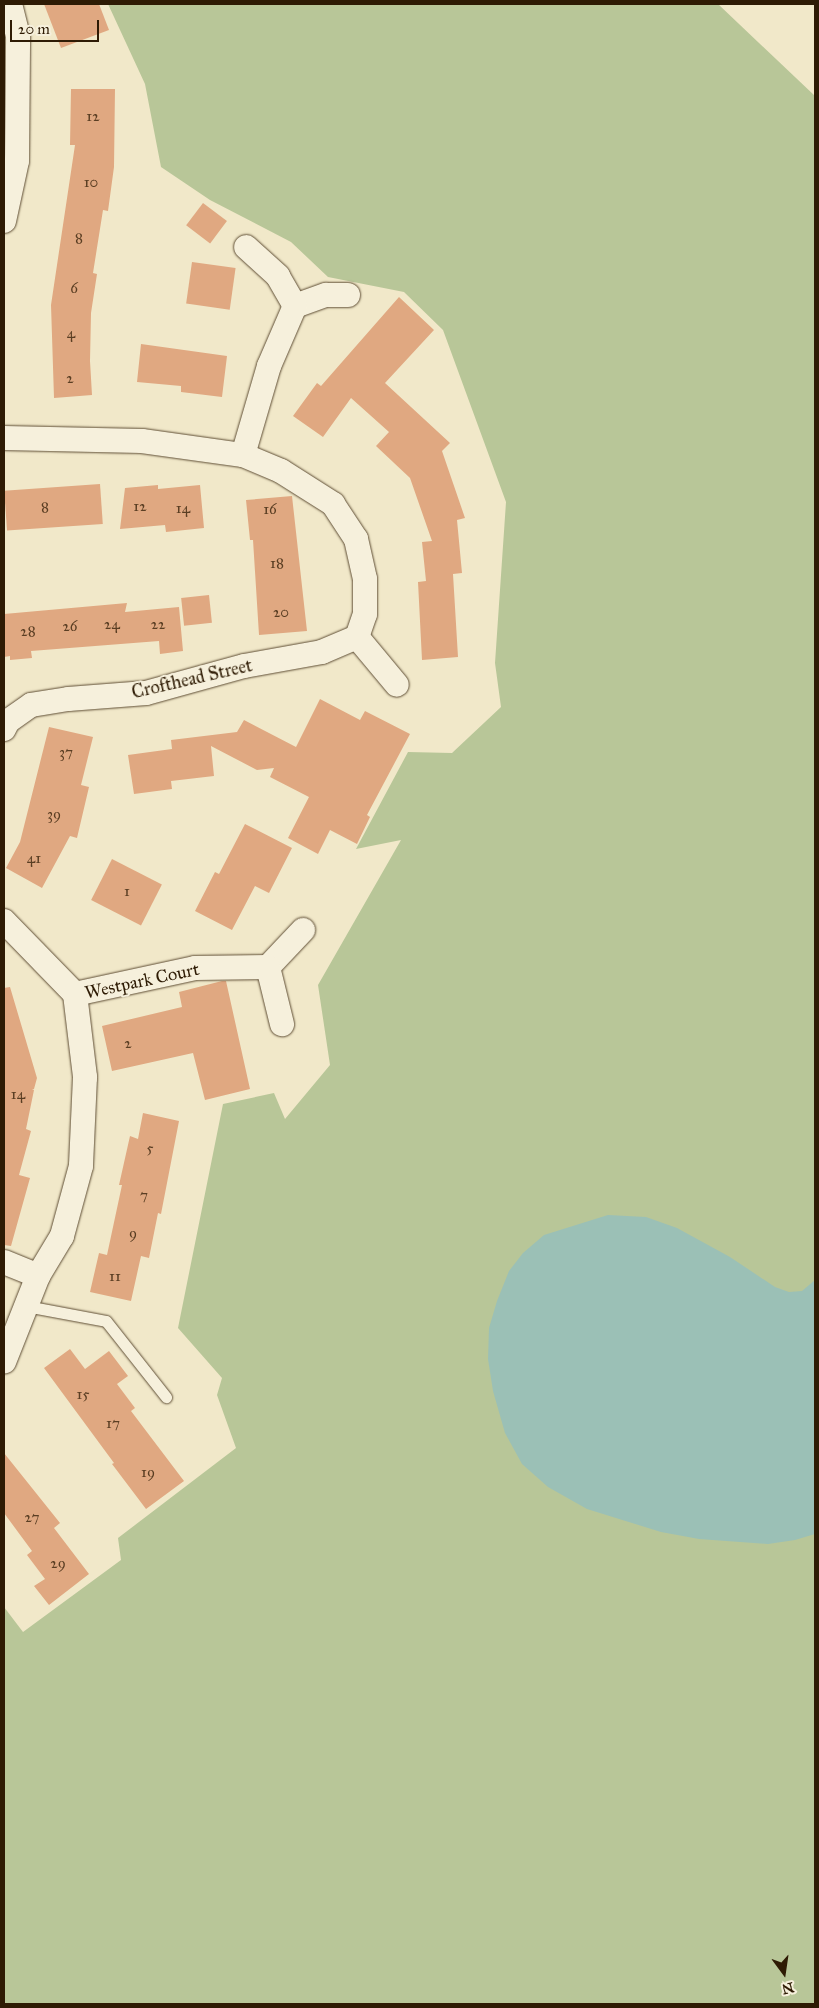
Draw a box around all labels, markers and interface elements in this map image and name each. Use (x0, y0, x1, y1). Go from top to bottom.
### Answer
scale bar (12, 10, 101, 42)
text: 20 m (18, 20, 50, 38)
house number: 12 (86, 108, 100, 126)
house number: 10 (84, 174, 98, 192)
house number: 8 (75, 230, 83, 248)
house number: 6 (70, 280, 78, 298)
house number: 4 (67, 325, 75, 343)
house number: 2 (66, 370, 74, 388)
house number: 12 (133, 498, 147, 516)
house number: 8 (41, 499, 49, 517)
house number: 14 (176, 500, 190, 518)
house number: 16 (263, 501, 277, 519)
house number: 18 (270, 555, 284, 573)
house number: 20 (273, 604, 289, 622)
house number: 24 (104, 616, 120, 634)
house number: 22 (151, 616, 165, 634)
house number: 26 (62, 618, 78, 636)
house number: 28 (20, 623, 36, 641)
street label: Crofthead Street (130, 655, 254, 703)
house number: 37 (59, 744, 73, 762)
house number: 39 (47, 806, 61, 824)
house number: 41 (27, 850, 41, 868)
house number: 1 (124, 883, 130, 901)
street label: Westpark Court (83, 958, 201, 1004)
house number: 2 (124, 1035, 132, 1053)
house number: 14 (11, 1086, 25, 1104)
house number: 5 (147, 1140, 153, 1158)
house number: 7 (140, 1187, 148, 1205)
house number: 9 (129, 1225, 137, 1243)
house number: 11 (109, 1268, 121, 1286)
house number: 15 (77, 1386, 89, 1404)
house number: 17 (106, 1415, 120, 1433)
house number: 19 (141, 1464, 155, 1482)
house number: 27 (24, 1509, 40, 1527)
house number: 29 (50, 1555, 66, 1573)
north arrow (759, 1948, 809, 1998)
text: N (780, 1978, 796, 1998)

